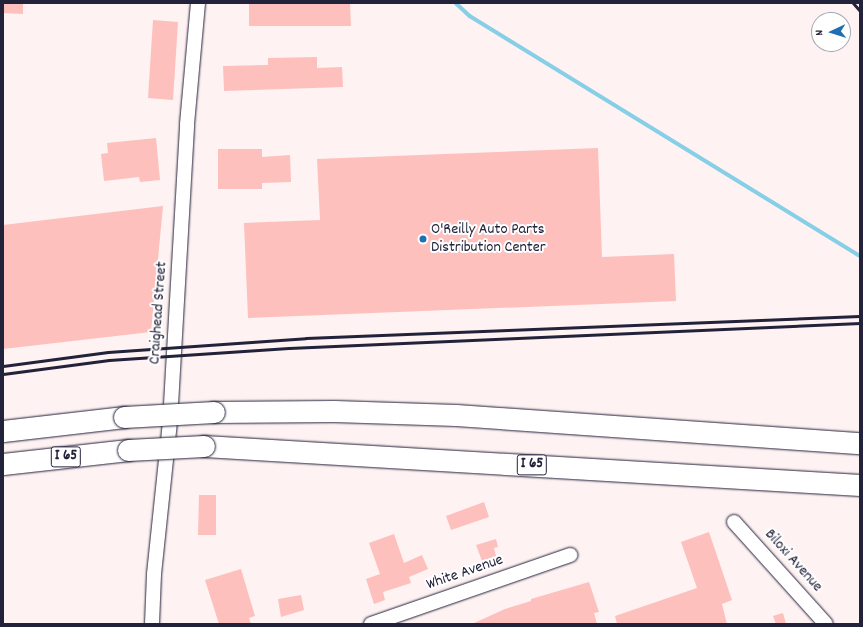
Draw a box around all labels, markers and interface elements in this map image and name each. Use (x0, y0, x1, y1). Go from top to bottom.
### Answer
north arrow (811, 12, 851, 52)
text: N (812, 29, 828, 36)
place label: O'Reilly Auto Parts Distribution Center (431, 220, 546, 258)
marker: O'Reilly Auto Parts Distribution Center (418, 234, 428, 244)
street label: Craighead Street (146, 261, 172, 365)
road number: I 65 (50, 444, 82, 470)
road number: I 65 (516, 452, 548, 478)
street label: Biloxi Avenue (760, 526, 826, 596)
street label: White Avenue (424, 551, 506, 595)

